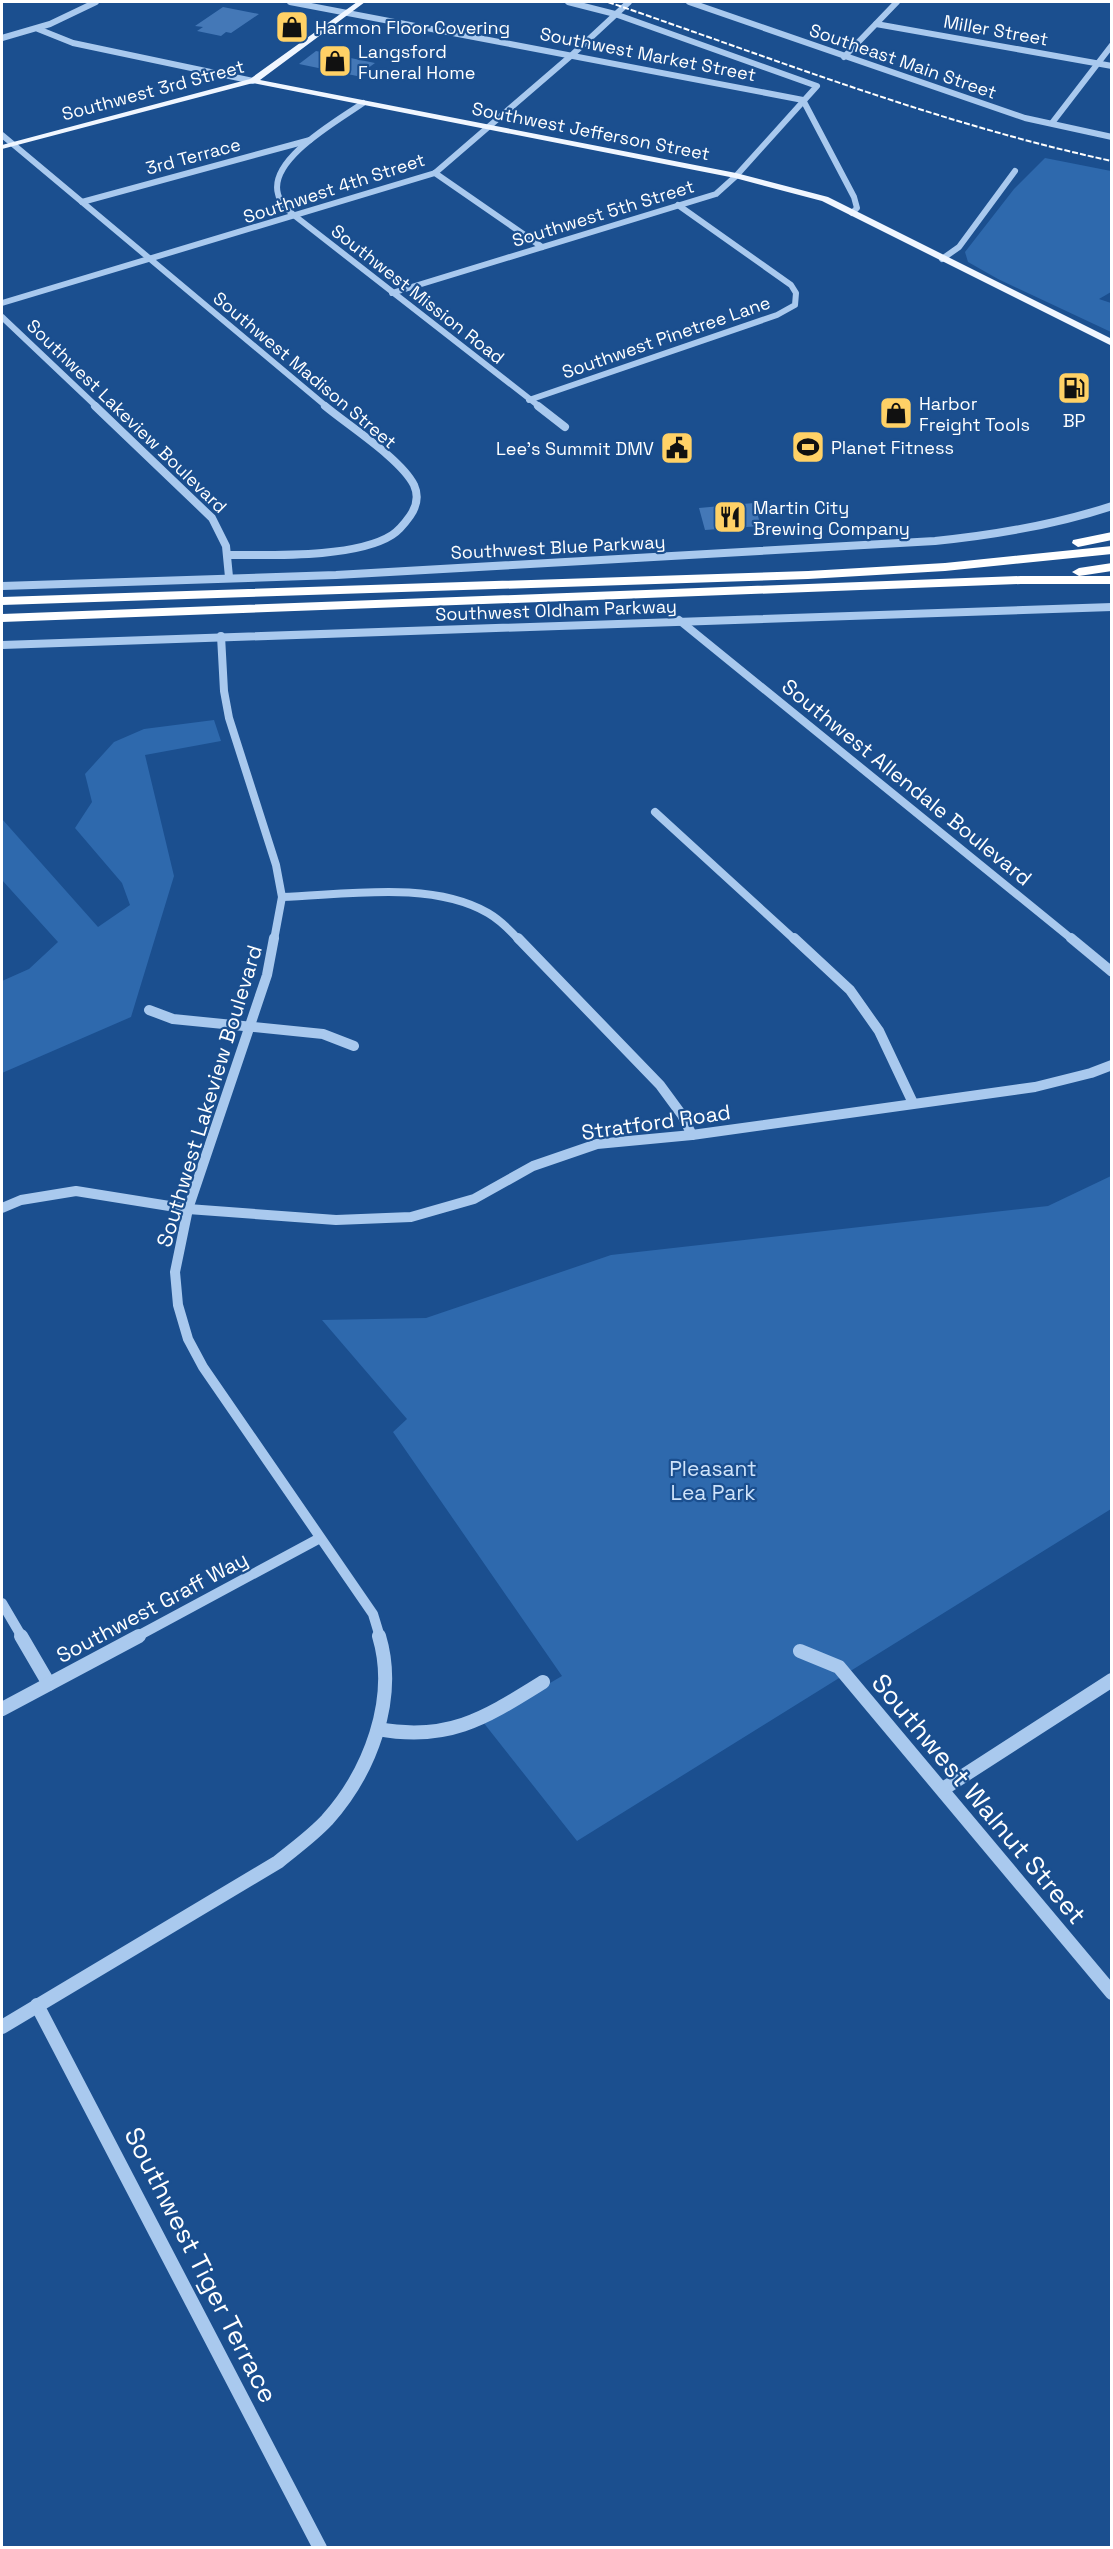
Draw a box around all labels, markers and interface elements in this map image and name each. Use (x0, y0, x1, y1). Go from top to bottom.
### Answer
shop icon: Harmon Floor Covering (274, 9, 310, 45)
street label: Miller Street (942, 9, 1050, 51)
place label: Harmon Floor Covering (315, 16, 510, 39)
street label: Southeast Main Street (806, 18, 1000, 104)
street label: Southwest Market Street (538, 22, 758, 86)
place label: Langsford Funeral Home (358, 40, 475, 84)
shop icon: Langsford Funeral Home (317, 43, 353, 79)
street label: Southwest 3rd Street (59, 55, 247, 125)
street label: Southwest Jefferson Street (470, 97, 712, 165)
street label: 3rd Terrace (143, 132, 243, 180)
street label: Southwest 4th Street (240, 148, 428, 228)
street label: Southwest 5th Street (509, 174, 697, 252)
street label: Southwest Mission Road (327, 219, 509, 369)
street label: Southwest Madison Street (209, 286, 401, 454)
street label: Southwest Pinetree Lane (559, 291, 773, 383)
street label: Southwest Lakeview Boulevard (22, 314, 232, 518)
fuel station icon: BP (1056, 370, 1092, 406)
place label: Harbor Freight Tools (919, 392, 1030, 436)
shop icon: Harbor Freight Tools (878, 395, 914, 431)
place label: BP (1063, 409, 1086, 432)
sports icon: Planet Fitness (790, 429, 826, 465)
public building icon: Lee's Summit DMV (659, 430, 695, 466)
place label: Planet Fitness (831, 436, 954, 459)
place label: Lee's Summit DMV (496, 437, 654, 460)
place label: Martin City Brewing Company (753, 496, 910, 540)
restaurant icon: Martin City Brewing Company (712, 499, 748, 535)
street label: Southwest Blue Parkway (450, 530, 666, 564)
street label: Southwest Oldham Parkway (435, 594, 677, 626)
street label: Southwest Allendale Boulevard (776, 673, 1038, 891)
street label: Southwest Lakeview Boulevard (150, 942, 268, 1250)
street label: Stratford Road (580, 1098, 732, 1146)
park label: Pleasant Lea Park (669, 1455, 757, 1506)
street label: Southwest Graff Way (52, 1545, 252, 1669)
street label: Southwest Walnut Street (864, 1667, 1094, 1931)
street label: Southwest Tiger Terrace (117, 2121, 285, 2409)

